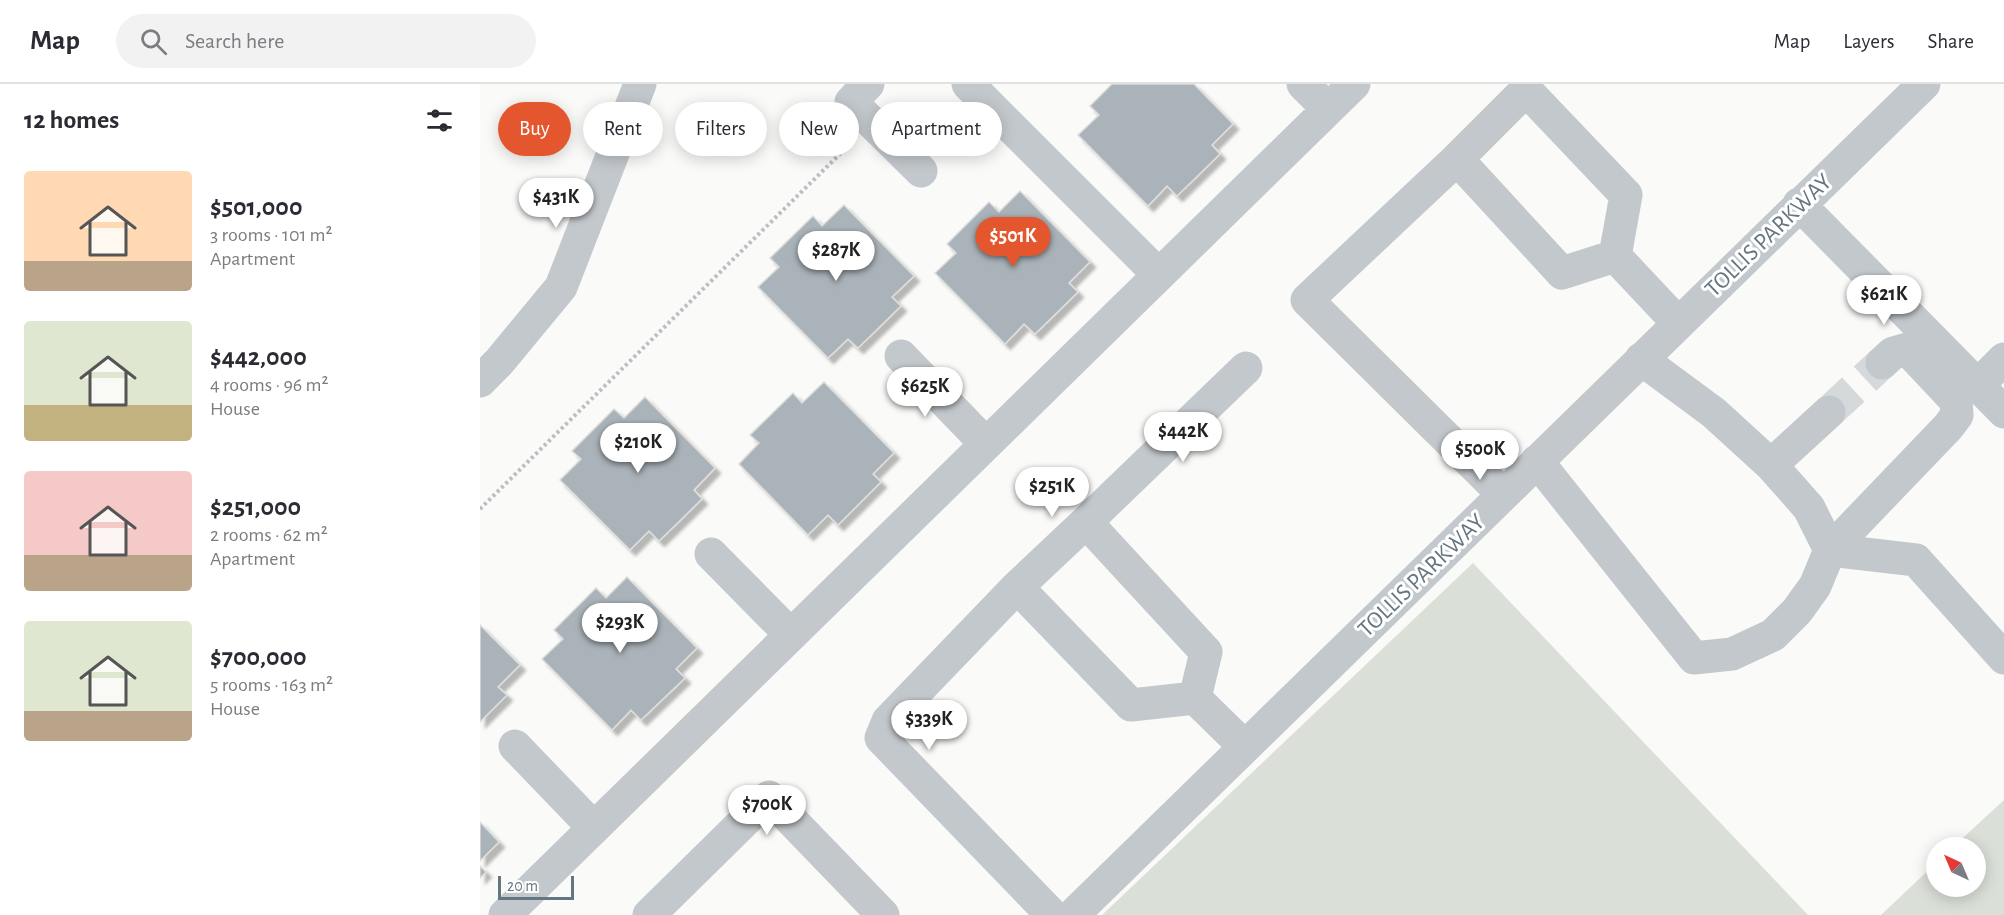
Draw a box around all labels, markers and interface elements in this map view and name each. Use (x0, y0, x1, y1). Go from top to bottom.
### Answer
search box (116, 14, 536, 68)
icon: search (137, 25, 170, 58)
text: Map (30, 27, 80, 55)
text: Search here (185, 30, 284, 52)
text: Map (1774, 31, 1810, 52)
text: Layers (1843, 31, 1894, 52)
text: Share (1927, 31, 1974, 52)
chip: Buy (498, 102, 571, 156)
chip: Rent (583, 102, 663, 156)
chip: Filters (675, 102, 767, 156)
chip: New (779, 102, 859, 156)
chip: Apartment (871, 102, 1002, 156)
icon: filters (423, 104, 456, 137)
text: 12 homes (24, 107, 119, 133)
street label: TOLLIS PARKWAY (1701, 169, 1837, 302)
pin: $431K (514, 178, 598, 229)
text: $431K (533, 187, 579, 207)
text: $501,000 (210, 194, 302, 220)
icon: home (72, 195, 144, 267)
pin: $501K (971, 217, 1055, 268)
text: 3 rooms · 101 m² (210, 225, 333, 245)
text: $501K (990, 226, 1036, 246)
pin: $287K (794, 231, 878, 282)
text: $287K (812, 240, 860, 260)
text: Apartment (210, 249, 295, 269)
pin: $621K (1842, 275, 1926, 326)
text: $621K (1861, 284, 1907, 304)
text: $442,000 (210, 344, 307, 370)
icon: home (72, 345, 144, 417)
pin: $625K (883, 367, 967, 418)
text: 4 rooms · 96 m² (210, 375, 328, 395)
text: $625K (901, 376, 949, 396)
text: House (210, 399, 260, 419)
pin: $442K (1141, 412, 1225, 463)
text: $442K (1158, 421, 1208, 441)
pin: $210K (596, 423, 680, 474)
pin: $500K (1438, 430, 1522, 481)
text: $210K (614, 432, 662, 452)
text: $500K (1455, 439, 1505, 459)
pin: $251K (1010, 467, 1094, 518)
text: $251K (1029, 476, 1075, 496)
text: $251,000 (210, 494, 301, 520)
icon: home (72, 495, 144, 567)
street label: TOLLIS PARKWAY (1354, 509, 1490, 642)
text: 2 rooms · 62 m² (210, 525, 328, 545)
text: Apartment (210, 549, 295, 569)
pin: $293K (578, 603, 662, 654)
text: $293K (596, 612, 644, 632)
text: $700,000 (210, 644, 307, 670)
icon: home (72, 645, 144, 717)
text: 5 rooms · 163 m² (210, 675, 333, 695)
text: House (210, 699, 260, 719)
pin: $339K (887, 700, 971, 751)
text: $339K (905, 709, 953, 729)
pin: $700K (725, 785, 809, 836)
text: $700K (742, 794, 792, 814)
north arrow (1926, 837, 1986, 897)
map controls (1926, 837, 1986, 897)
scale bar (498, 873, 574, 900)
text: 20 m (507, 878, 538, 894)

